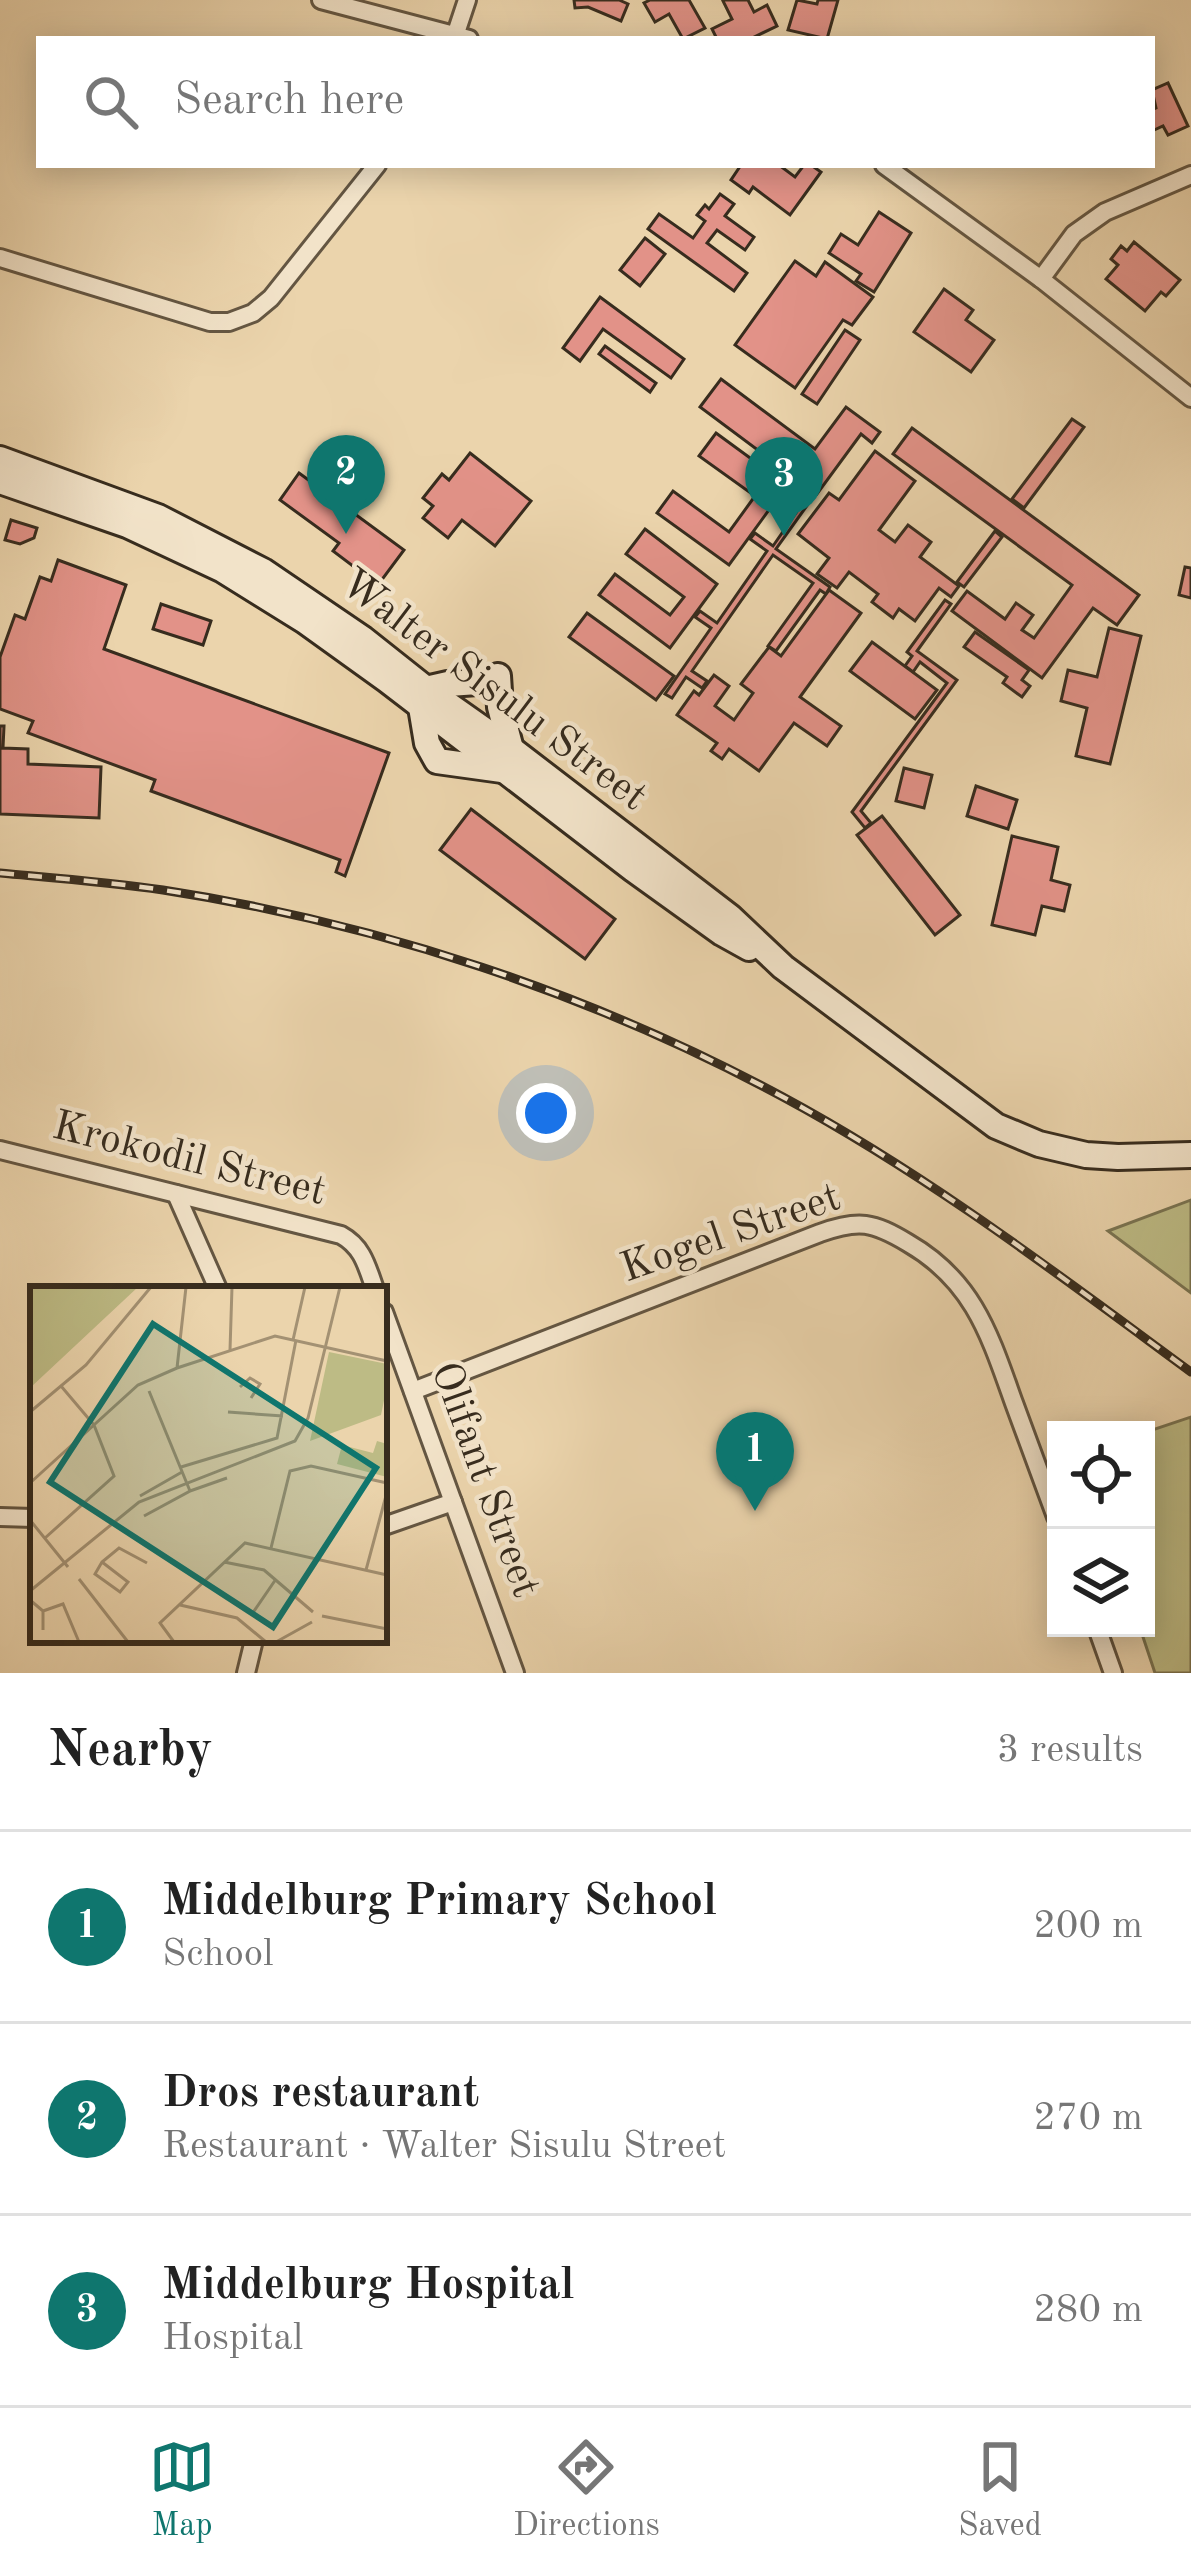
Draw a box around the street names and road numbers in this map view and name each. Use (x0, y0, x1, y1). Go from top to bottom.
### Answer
street label: Walter Sisulu Street (332, 562, 654, 820)
street label: Krokodil Street (48, 1106, 330, 1214)
street label: Kogel Street (616, 1177, 846, 1291)
street label: Olifant Street (422, 1357, 546, 1603)

